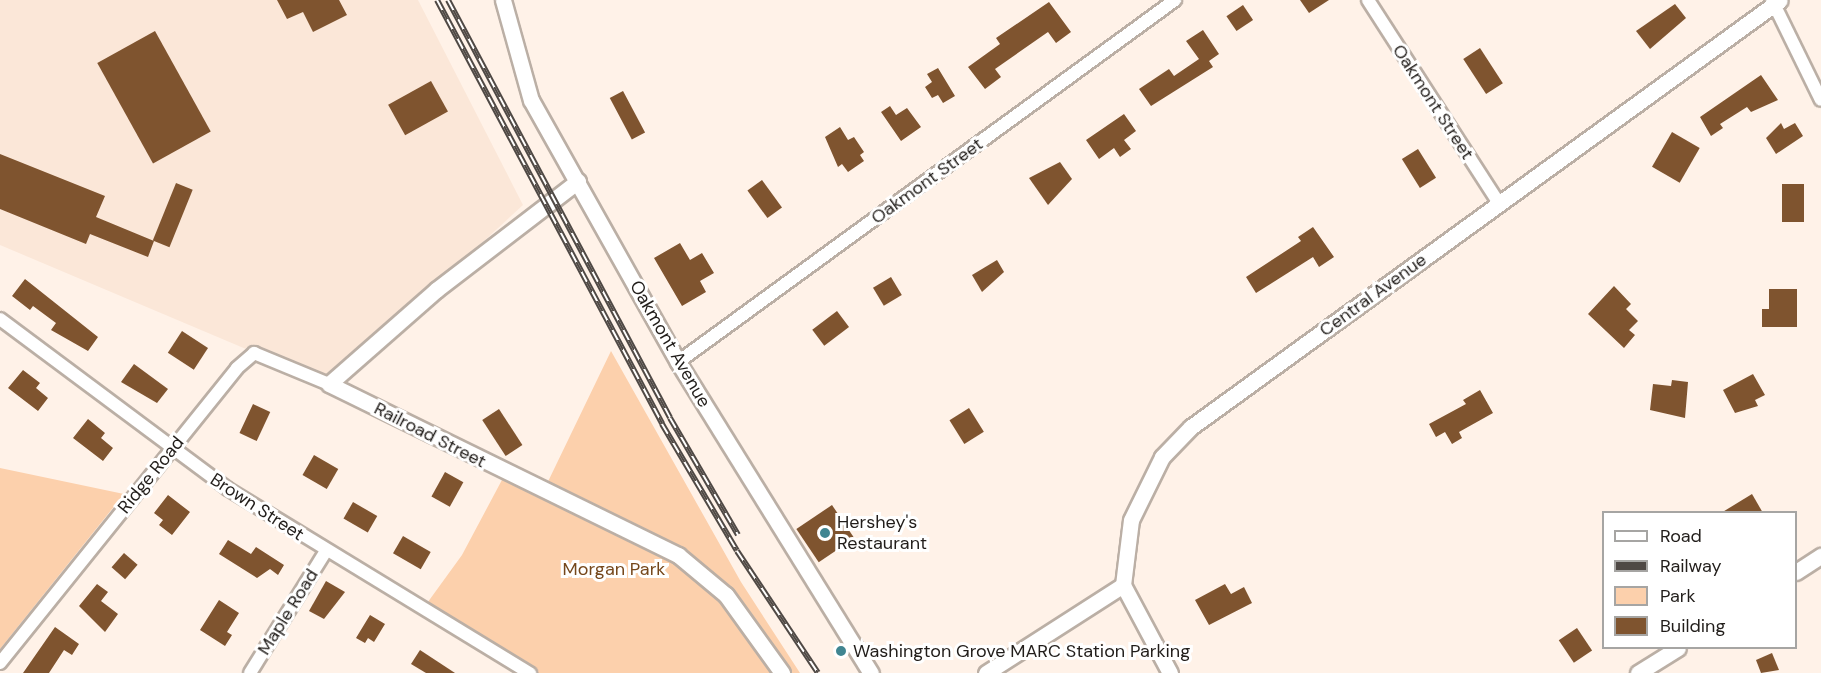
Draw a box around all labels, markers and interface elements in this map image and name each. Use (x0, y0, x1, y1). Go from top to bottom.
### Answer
street label: Oakmont Street (1388, 40, 1478, 164)
street label: Oakmont Street (867, 133, 987, 229)
street label: Central Avenue (1315, 249, 1431, 341)
street label: Oakmont Avenue (625, 277, 715, 411)
street label: Railroad Street (371, 398, 489, 472)
street label: Ridge Road (113, 432, 189, 518)
street label: Brown Street (206, 469, 308, 545)
legend (1602, 511, 1797, 649)
place label: Hershey's Restaurant (837, 512, 927, 554)
text: Road (1660, 524, 1702, 548)
marker: Hershey's Restaurant (818, 526, 832, 540)
text: Railway (1660, 554, 1722, 578)
park label: Morgan Park (563, 558, 665, 580)
street label: Maple Road (253, 565, 323, 659)
text: Park (1660, 584, 1696, 608)
text: Building (1660, 614, 1725, 638)
place label: Washington Grove MARC Station Parking (853, 640, 1190, 662)
marker: Washington Grove MARC Station Parking (834, 644, 848, 658)

